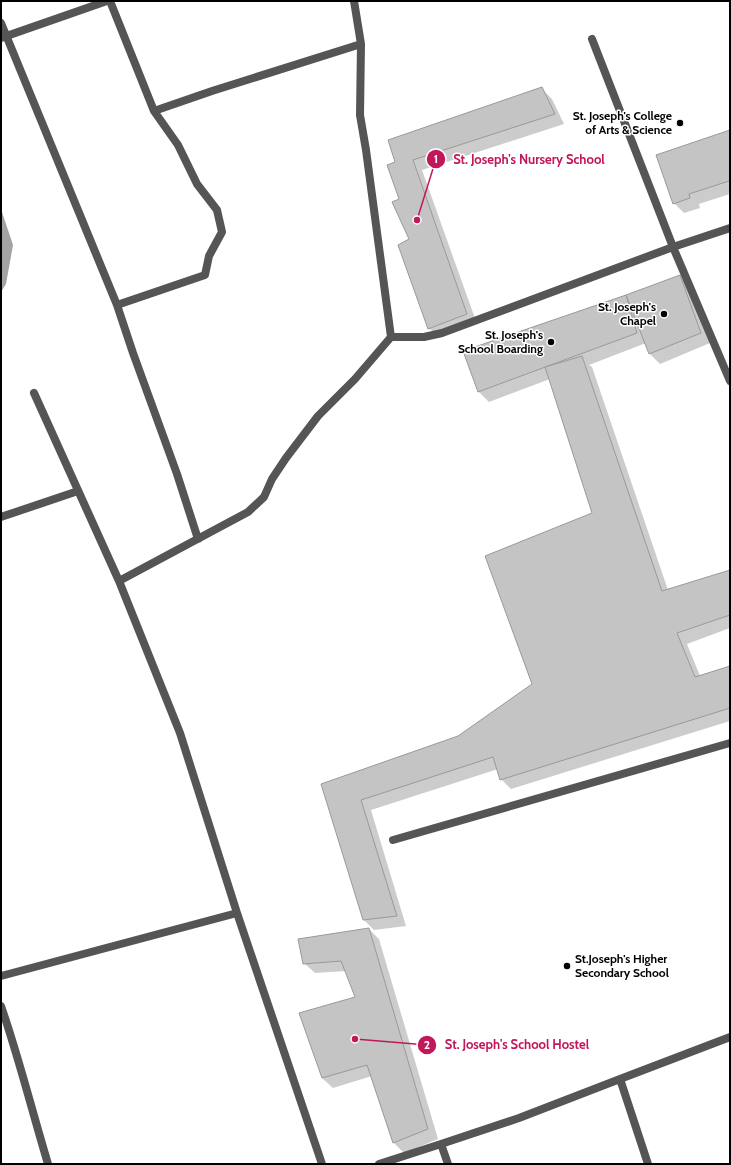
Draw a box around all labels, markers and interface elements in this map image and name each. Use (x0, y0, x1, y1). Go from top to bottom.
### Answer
place label: St. Joseph's College of Arts & Science (573, 108, 672, 137)
marker: St. Joseph's College of Arts & Science (675, 118, 685, 128)
callout: St. Joseph's Nursery School (426, 147, 613, 172)
text: 1 (434, 151, 438, 166)
text: St. Joseph's Nursery School (453, 151, 605, 167)
place label: St. Joseph's Chapel (598, 299, 656, 328)
marker: St. Joseph's Chapel (659, 309, 669, 319)
place label: St. Joseph's School Boarding (458, 327, 543, 356)
marker: St. Joseph's School Boarding (546, 337, 556, 347)
place label: St.Joseph's Higher Secondary School (575, 951, 669, 980)
marker: St.Joseph's Higher Secondary School (562, 961, 572, 971)
callout: St. Joseph's School Hostel (417, 1032, 598, 1057)
text: St. Joseph's School Hostel (445, 1036, 590, 1052)
text: 2 (424, 1037, 430, 1052)

